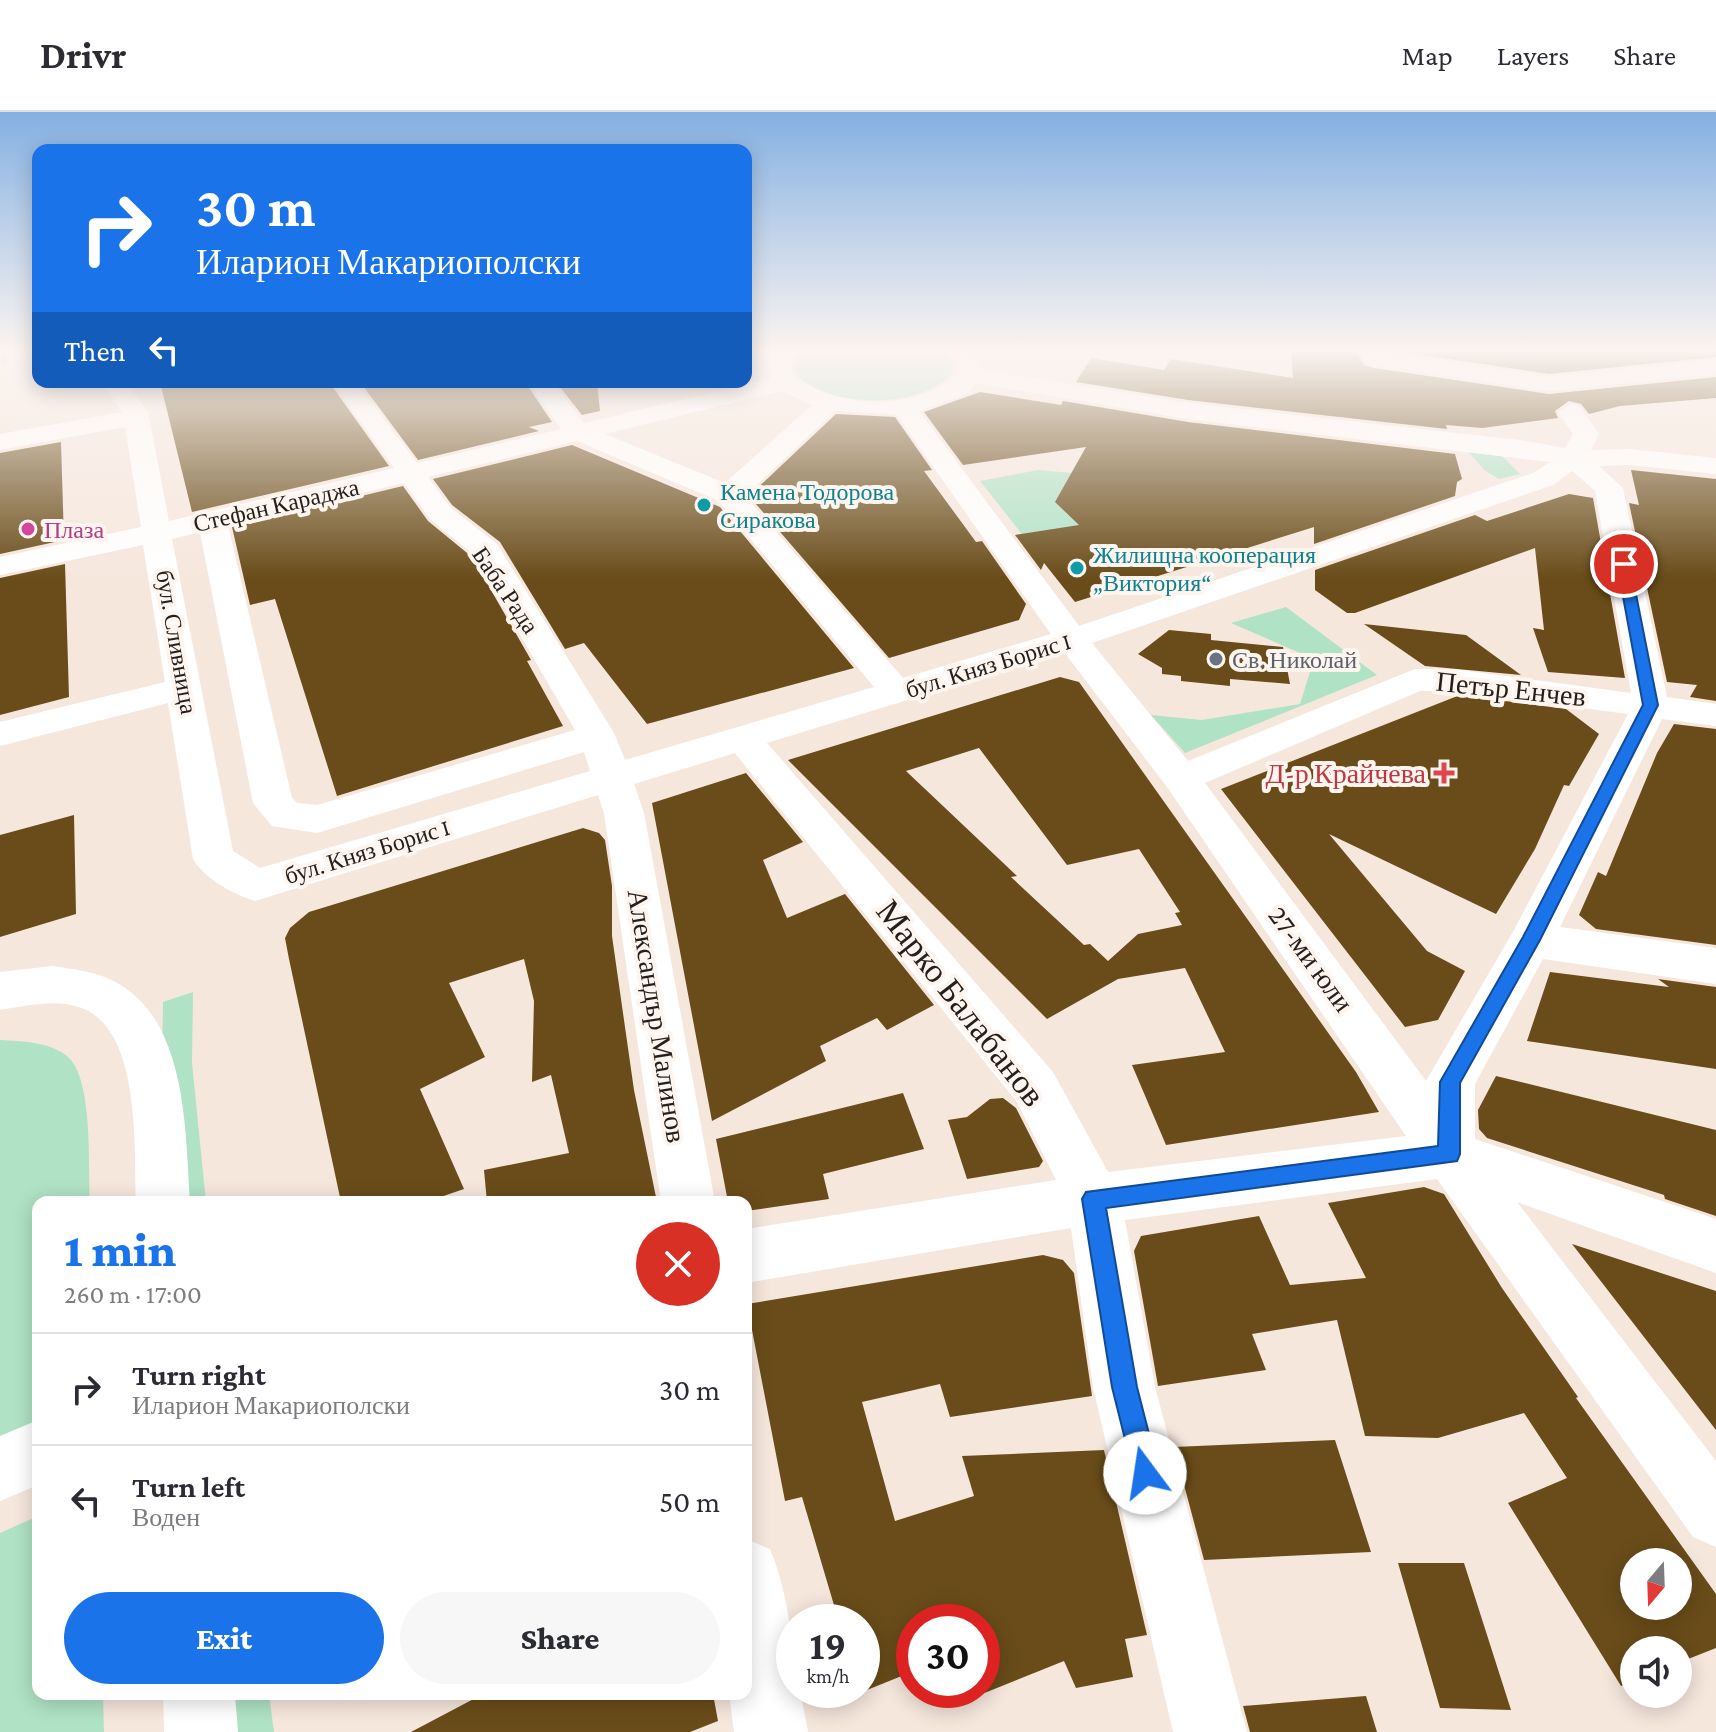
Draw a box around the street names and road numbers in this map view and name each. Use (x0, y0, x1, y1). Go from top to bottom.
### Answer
street label: Стефан Караджа (191, 473, 362, 537)
street label: Баба Рада (467, 542, 545, 639)
street label: бул. Сливница (151, 568, 203, 716)
street label: бул. Княз Борис I (902, 627, 1074, 703)
street label: Петър Енчев (1435, 666, 1587, 712)
street label: бул. Княз Борис I (281, 813, 453, 889)
street label: Александър Малинов (622, 887, 692, 1145)
street label: Марко Балабанов (869, 893, 1053, 1113)
street label: 27-ми юли (1262, 900, 1360, 1018)

